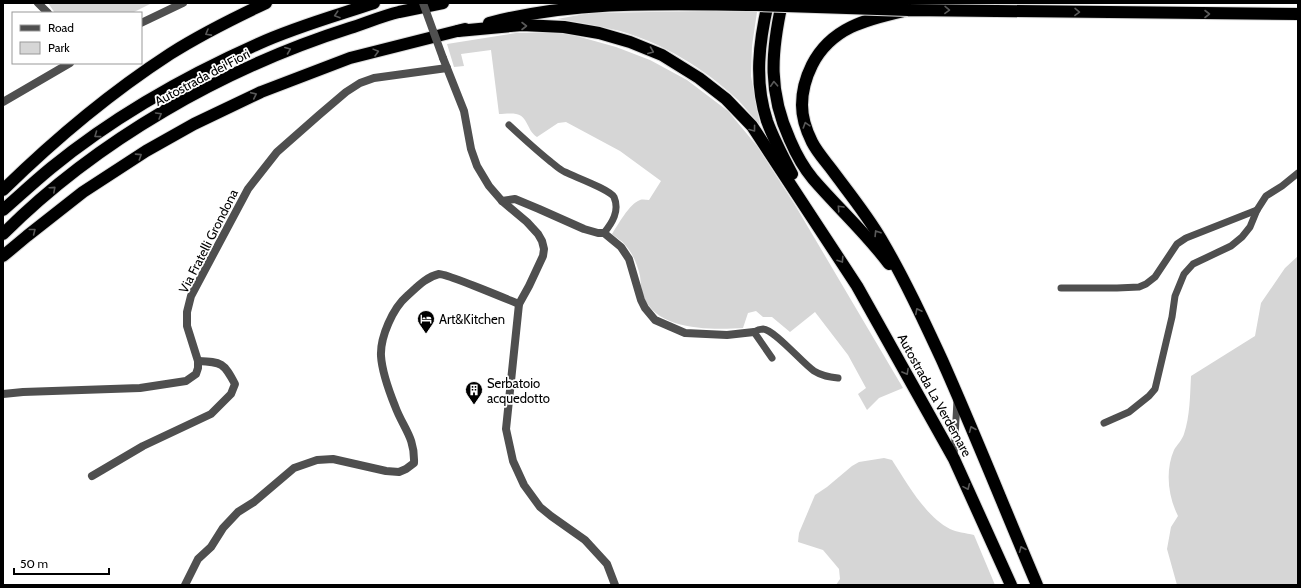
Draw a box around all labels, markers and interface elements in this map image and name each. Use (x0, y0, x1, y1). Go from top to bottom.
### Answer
one-way arrow (944, 6, 950, 15)
one-way arrow (1074, 8, 1080, 16)
one-way arrow (334, 10, 341, 19)
one-way arrow (1204, 10, 1210, 18)
legend (12, 12, 142, 64)
text: Road (48, 20, 74, 35)
one-way arrow (522, 22, 528, 30)
one-way arrow (205, 28, 213, 35)
text: Park (48, 40, 70, 55)
street label: Autostrada dei Fiori (152, 45, 252, 109)
one-way arrow (648, 46, 655, 54)
one-way arrow (284, 47, 291, 55)
one-way arrow (373, 48, 379, 56)
one-way arrow (770, 81, 778, 87)
one-way arrow (249, 92, 257, 100)
one-way arrow (155, 112, 162, 120)
one-way arrow (802, 122, 811, 129)
one-way arrow (748, 124, 755, 131)
one-way arrow (94, 130, 101, 137)
one-way arrow (135, 153, 142, 161)
one-way arrow (48, 186, 55, 193)
street label: Via Fratelli Grondona (175, 186, 241, 296)
one-way arrow (837, 205, 845, 213)
one-way arrow (28, 229, 35, 236)
one-way arrow (875, 230, 882, 237)
one-way arrow (836, 255, 843, 262)
one-way arrow (916, 307, 923, 315)
hotel icon: Art&Kitchen (416, 309, 436, 334)
place label: Art&Kitchen (439, 311, 505, 327)
street label: Autostrada La Verdemare (895, 331, 976, 460)
one-way arrow (902, 368, 909, 375)
place label: Serbatoio acquedotto (487, 375, 550, 406)
building icon: Serbatoio acquedotto (464, 380, 484, 405)
one-way arrow (968, 426, 976, 433)
one-way arrow (962, 483, 970, 490)
one-way arrow (1019, 546, 1027, 554)
scale bar (14, 550, 109, 576)
text: 50 m (20, 556, 48, 571)

